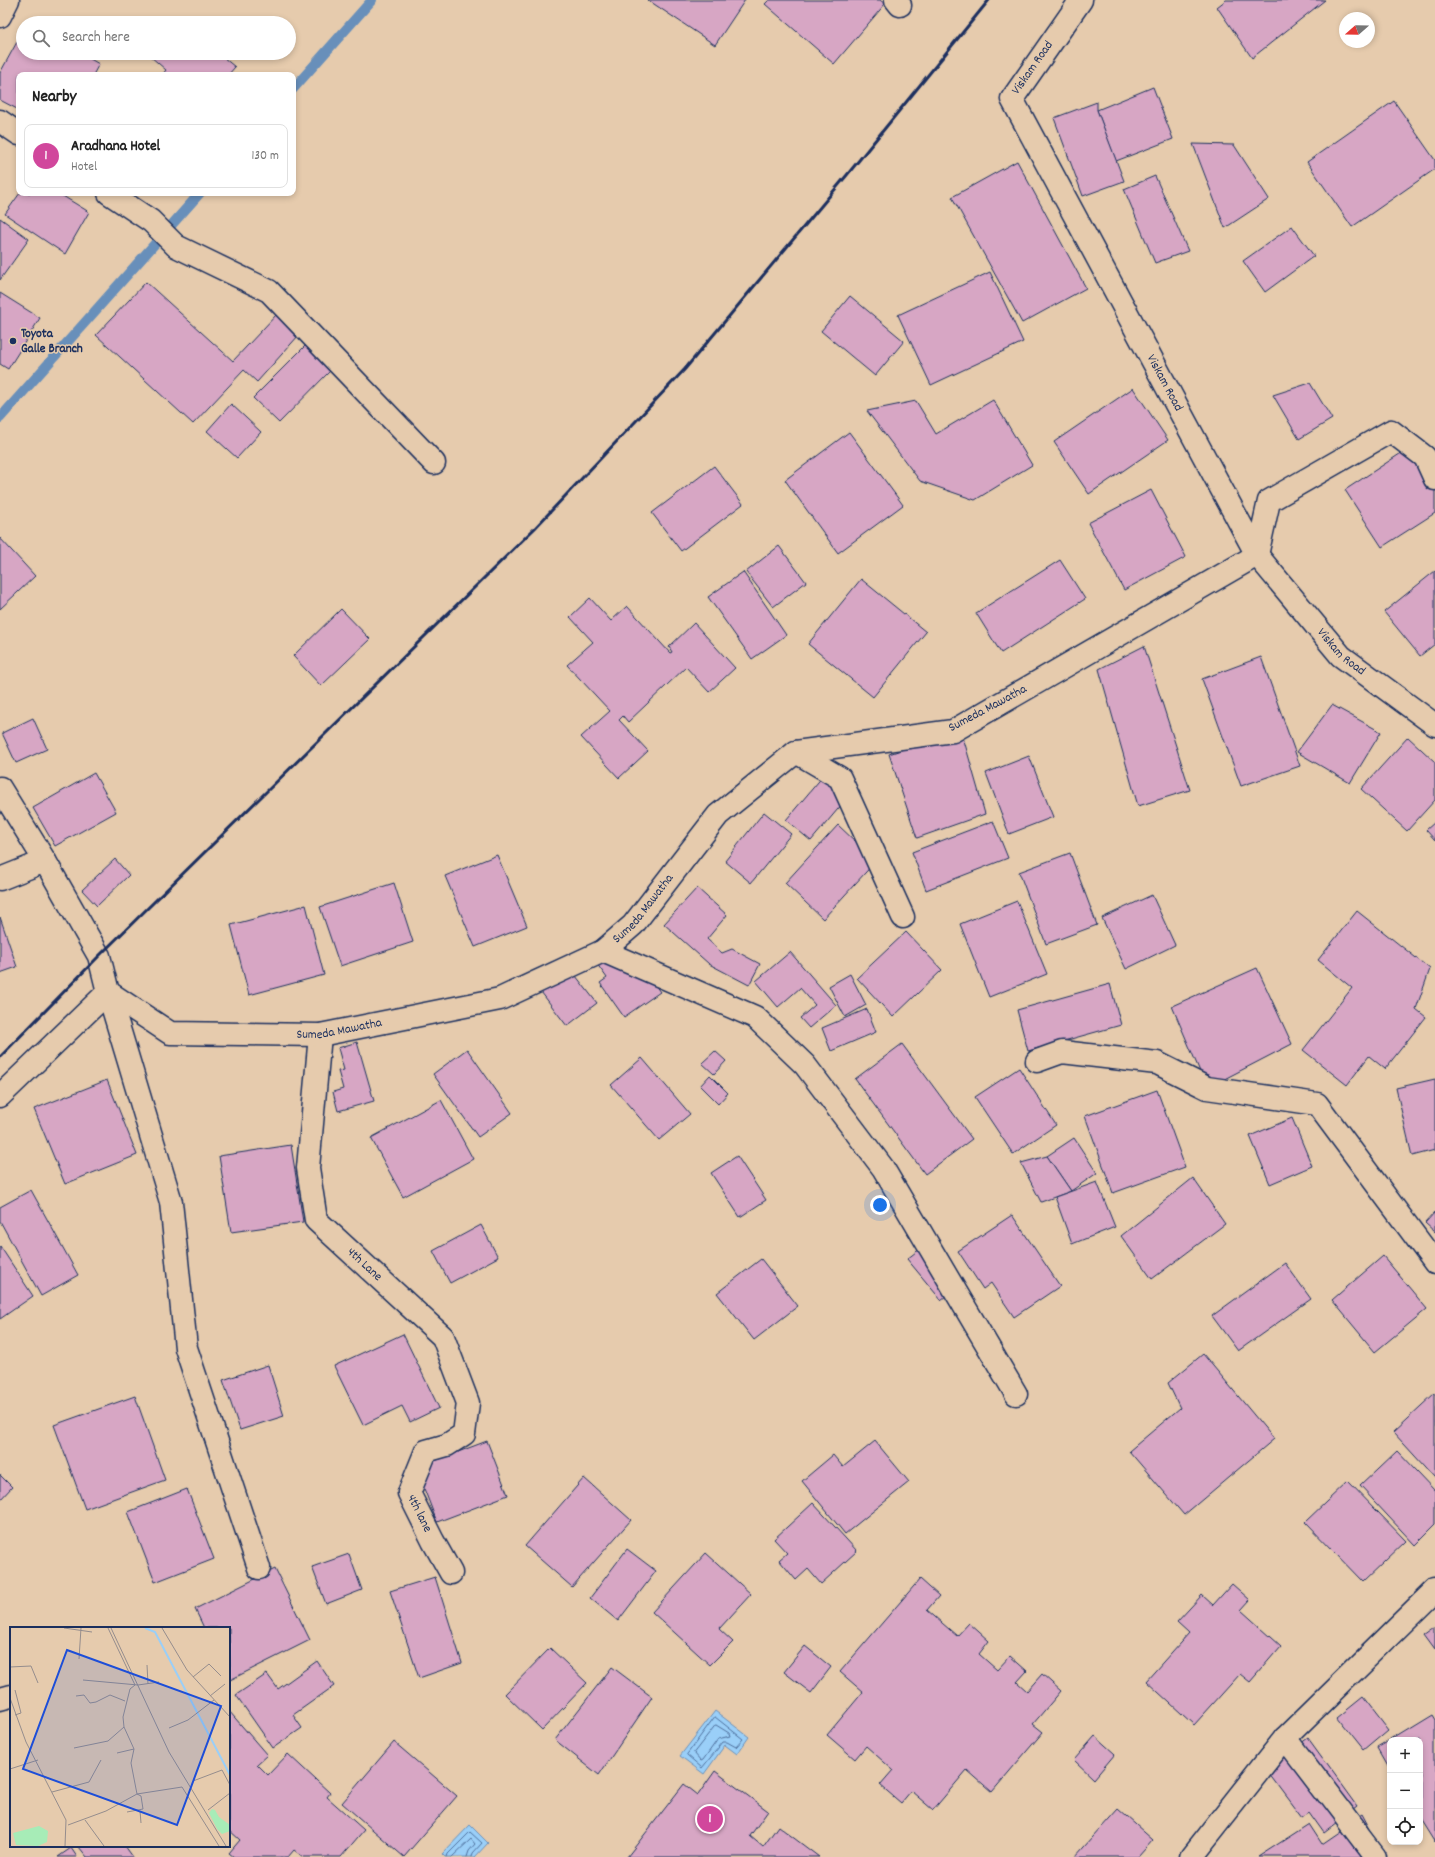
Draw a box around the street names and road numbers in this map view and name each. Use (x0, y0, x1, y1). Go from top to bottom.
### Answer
street label: Viskam Road (1008, 37, 1058, 99)
street label: Viskam Road (1142, 351, 1188, 415)
street label: Viskam Road (1312, 624, 1369, 680)
street label: Sumeda Mawatha (945, 680, 1031, 738)
street label: Sumeda Mawatha (608, 869, 679, 948)
street label: Sumeda Mawatha (296, 1013, 384, 1045)
street label: 4th Lane (342, 1243, 387, 1286)
street label: 4th lane (402, 1491, 437, 1536)

